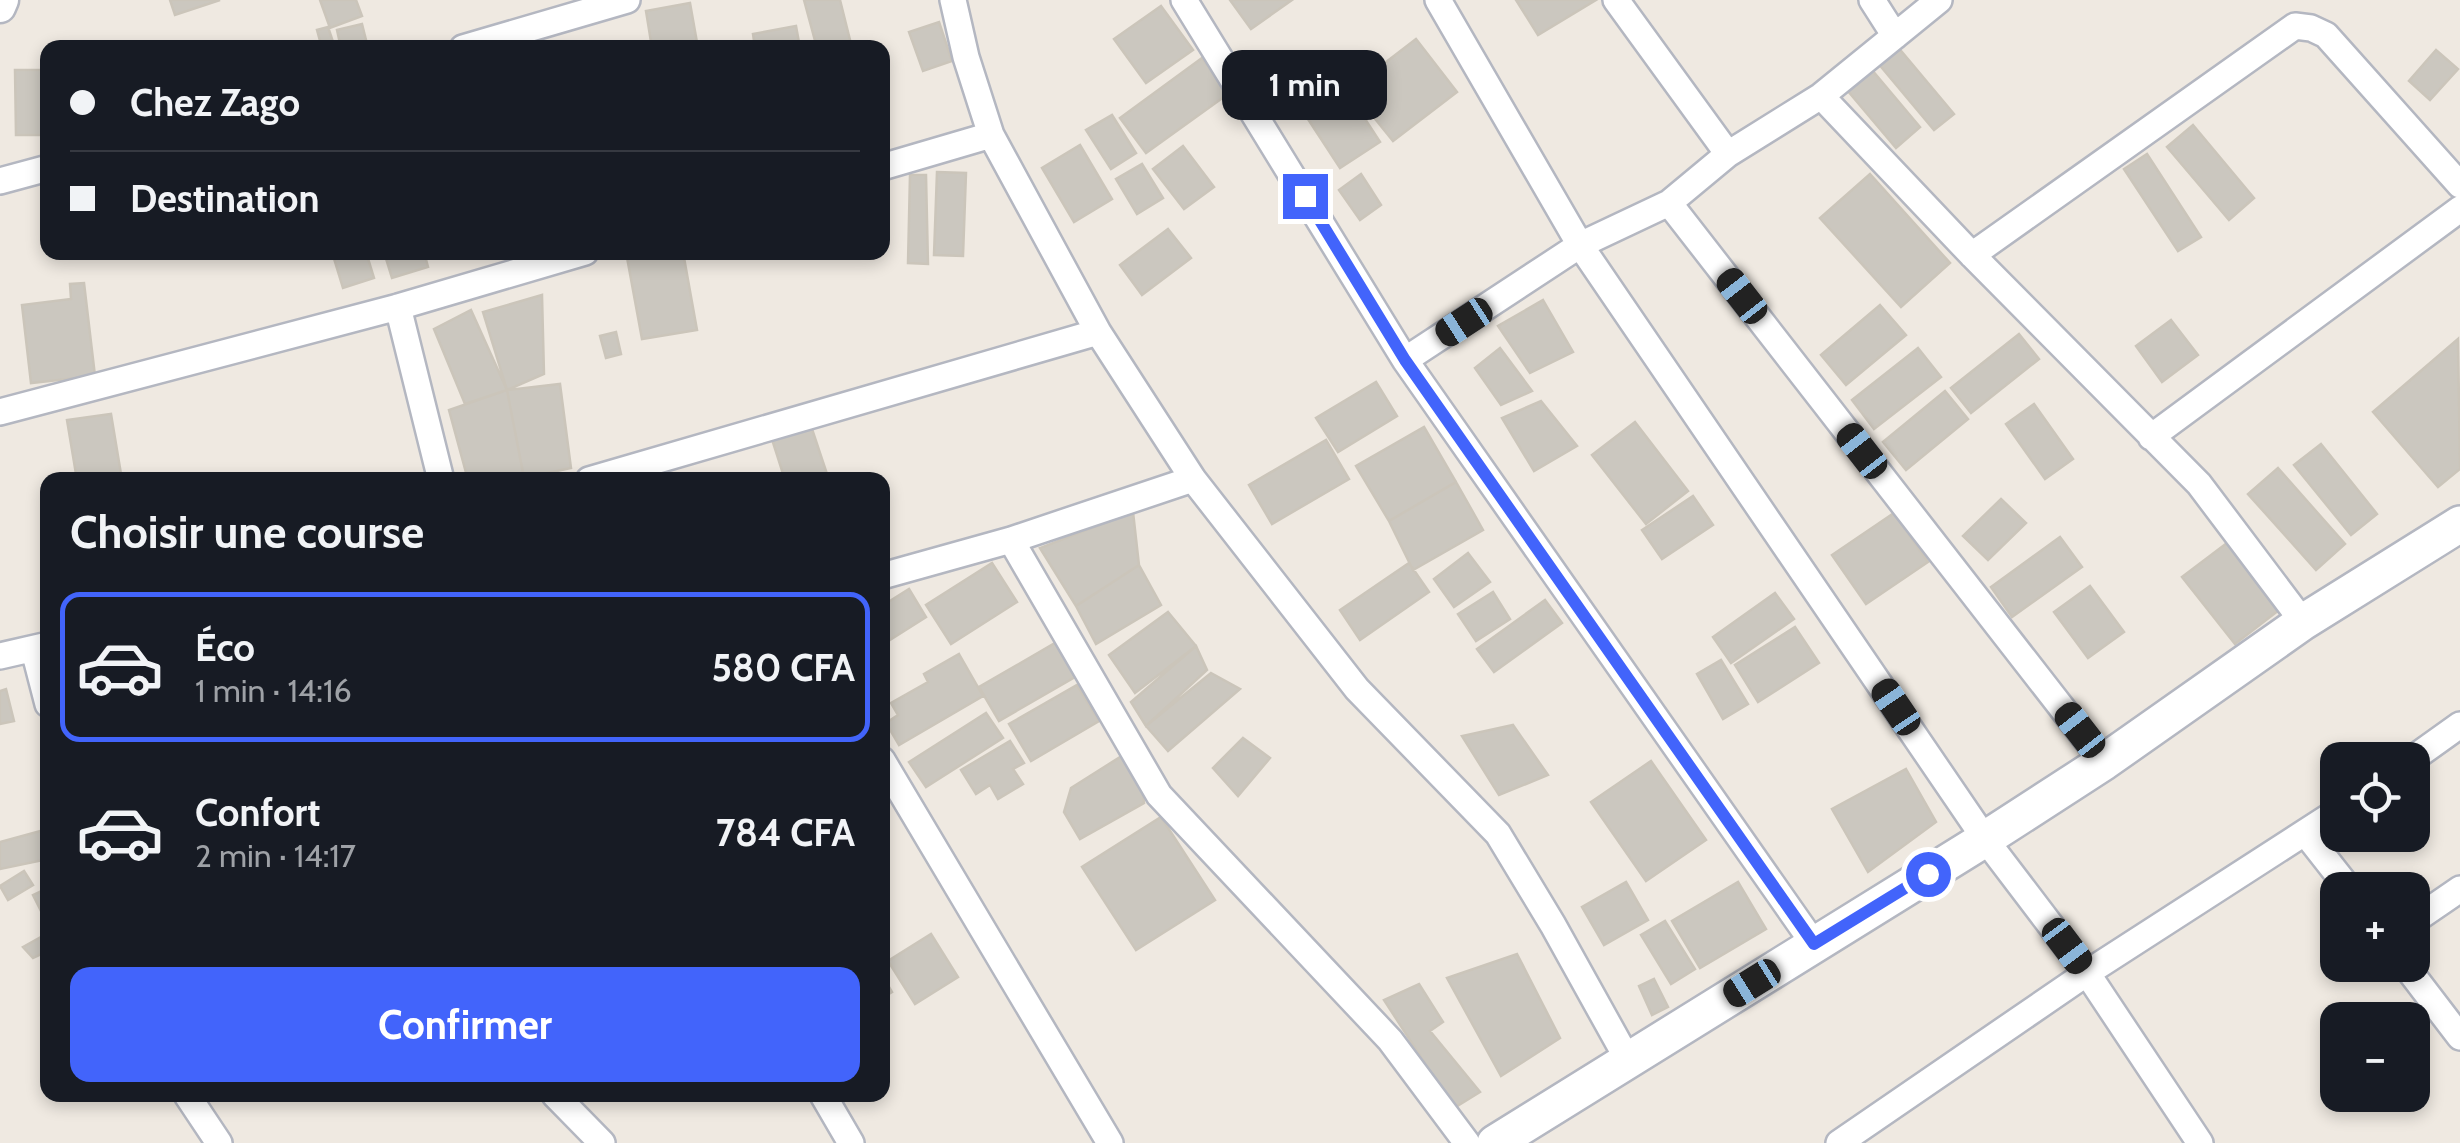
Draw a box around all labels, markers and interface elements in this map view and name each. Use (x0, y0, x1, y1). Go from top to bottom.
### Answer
callout: 1 min (1222, 51, 1388, 121)
text: 1 min (1268, 65, 1341, 104)
text: Chez Zago (130, 79, 300, 126)
route end (1283, 174, 1328, 219)
text: Destination (130, 175, 319, 222)
car (1712, 263, 1772, 329)
car (1431, 293, 1497, 351)
car (1832, 418, 1892, 484)
text: Choisir une course (70, 505, 424, 559)
icon: car (75, 622, 165, 712)
text: Éco (195, 624, 255, 671)
text: 580 CFA (711, 644, 855, 691)
text: 1 min · 14:16 (195, 671, 352, 710)
car (1867, 674, 1925, 740)
car (2050, 697, 2110, 763)
map controls (2320, 742, 2430, 1112)
button: locate (2320, 742, 2430, 852)
icon: car (75, 787, 165, 877)
text: Confort (195, 789, 320, 836)
text: 784 CFA (716, 809, 855, 856)
text: 2 min · 14:17 (195, 836, 356, 875)
route start (1906, 852, 1951, 897)
button: + (2320, 872, 2430, 982)
car (2037, 913, 2097, 979)
car (1719, 954, 1785, 1012)
button: Confirmer (70, 967, 860, 1082)
button: − (2320, 1002, 2430, 1112)

